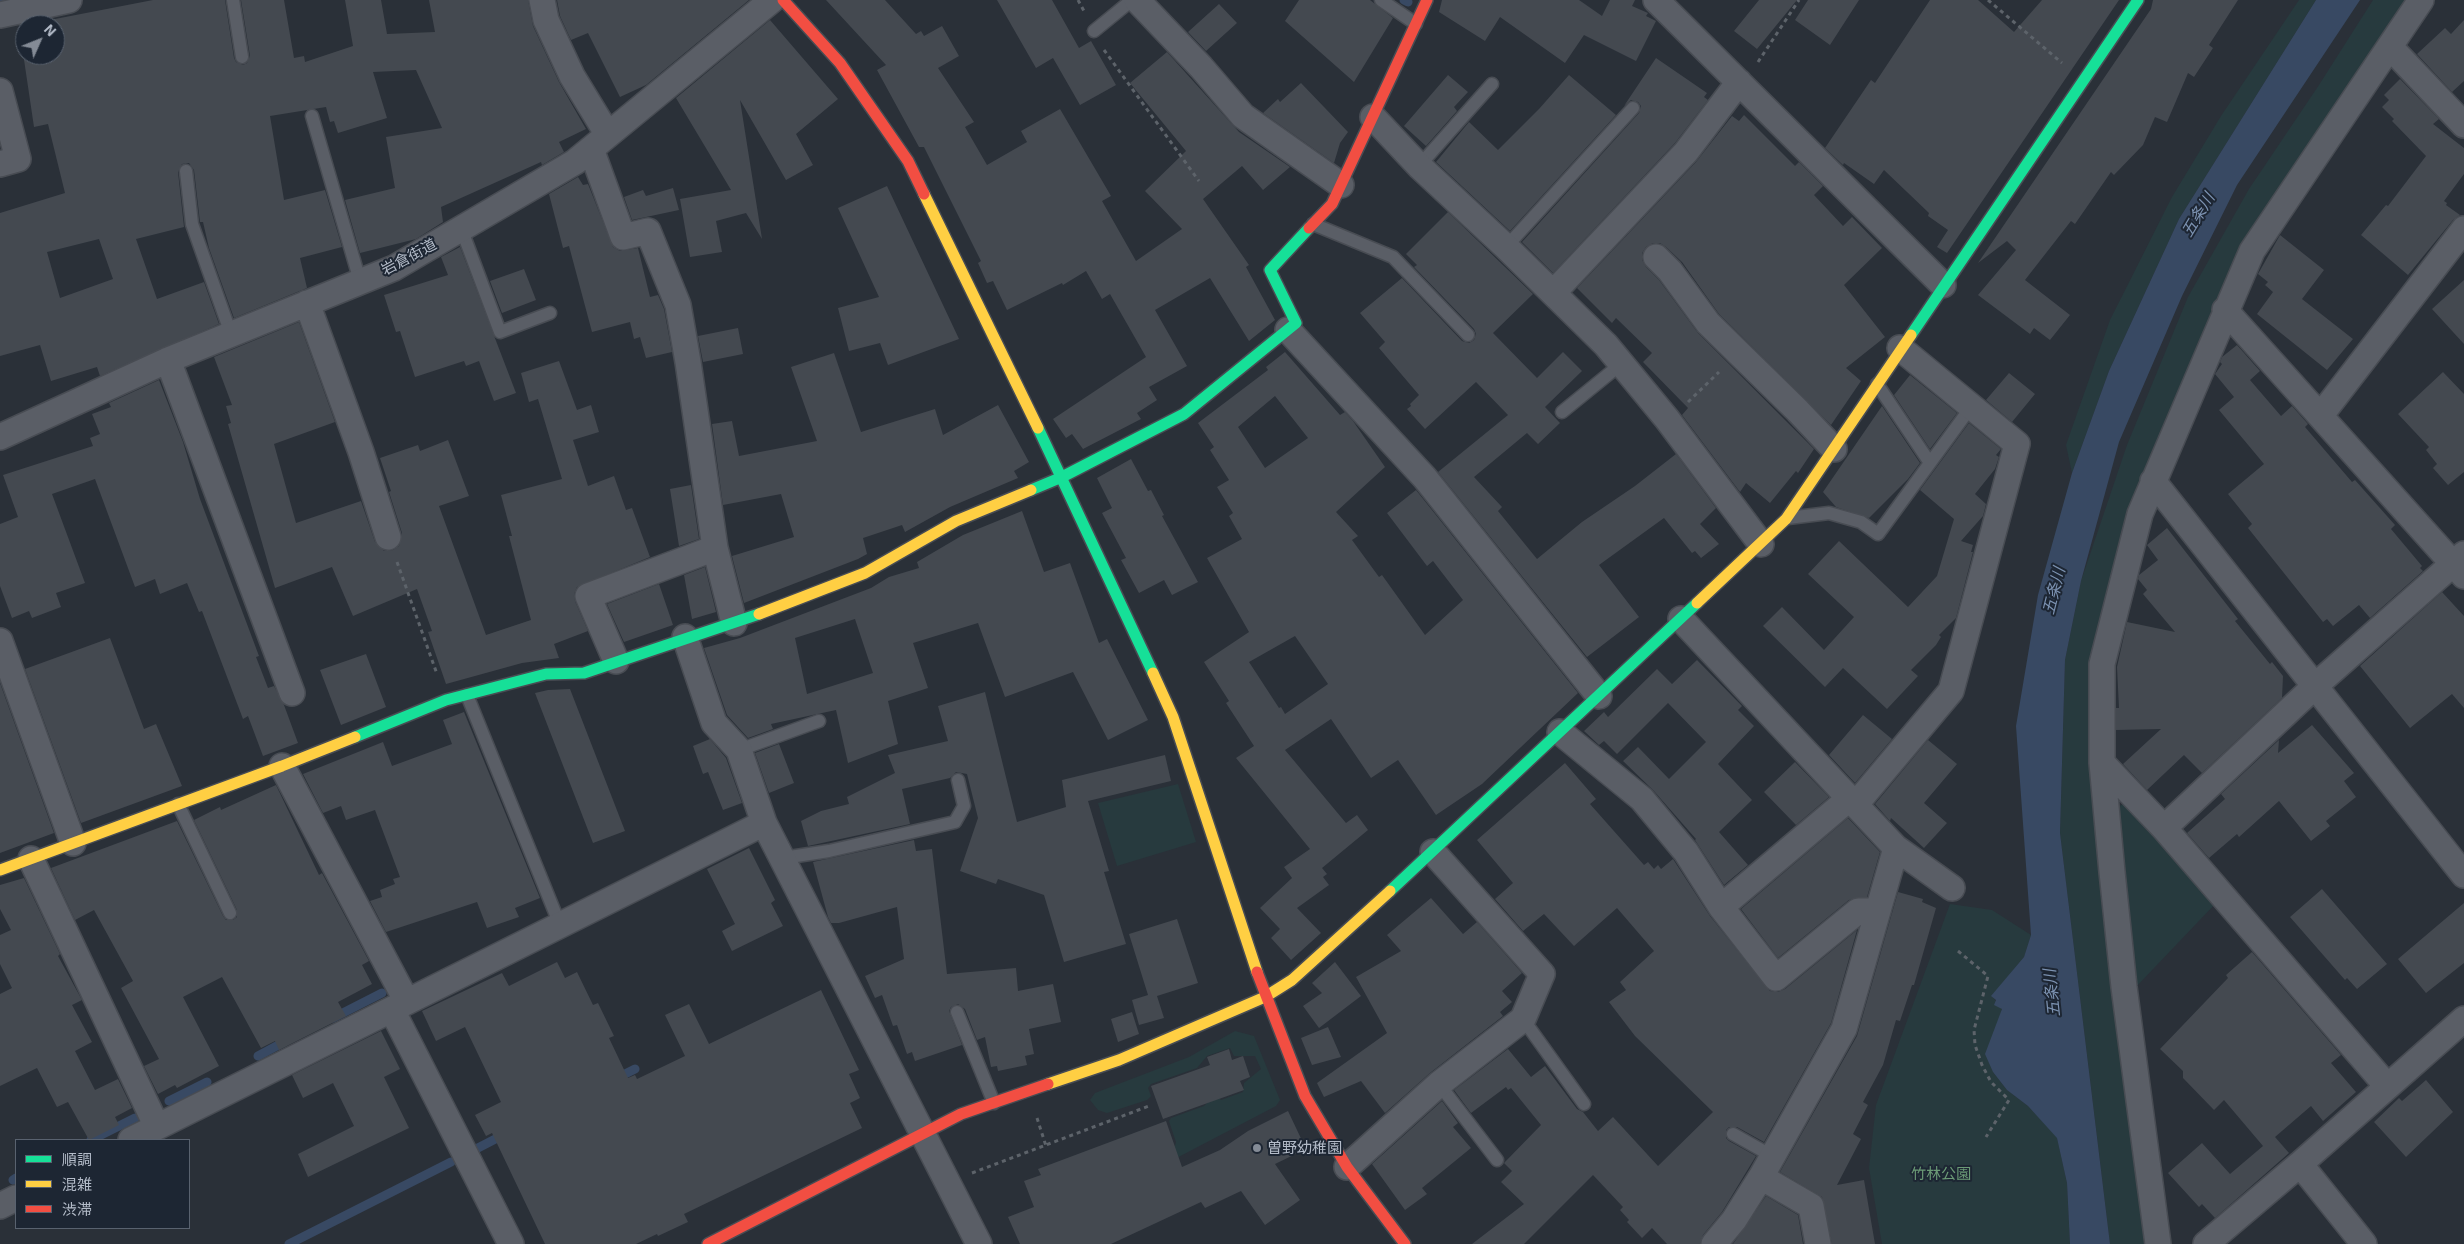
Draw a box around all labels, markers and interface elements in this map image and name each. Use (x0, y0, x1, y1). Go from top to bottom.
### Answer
north arrow (15, 15, 65, 65)
text: N (41, 20, 60, 39)
water label: 五条川 (2177, 189, 2219, 241)
street label: 岩倉街道 (378, 235, 440, 279)
water label: 五条川 (2039, 565, 2069, 617)
water label: 五条川 (2040, 968, 2064, 1018)
legend (15, 1139, 190, 1229)
place label: 曽野幼稚園 (1267, 1139, 1342, 1157)
marker: 曽野幼稚園 (1251, 1142, 1263, 1154)
text: 順調 (62, 1150, 92, 1168)
park label: 竹林公園 (1911, 1165, 1971, 1183)
text: 混雑 (62, 1175, 92, 1193)
text: 渋滞 (62, 1200, 92, 1218)

